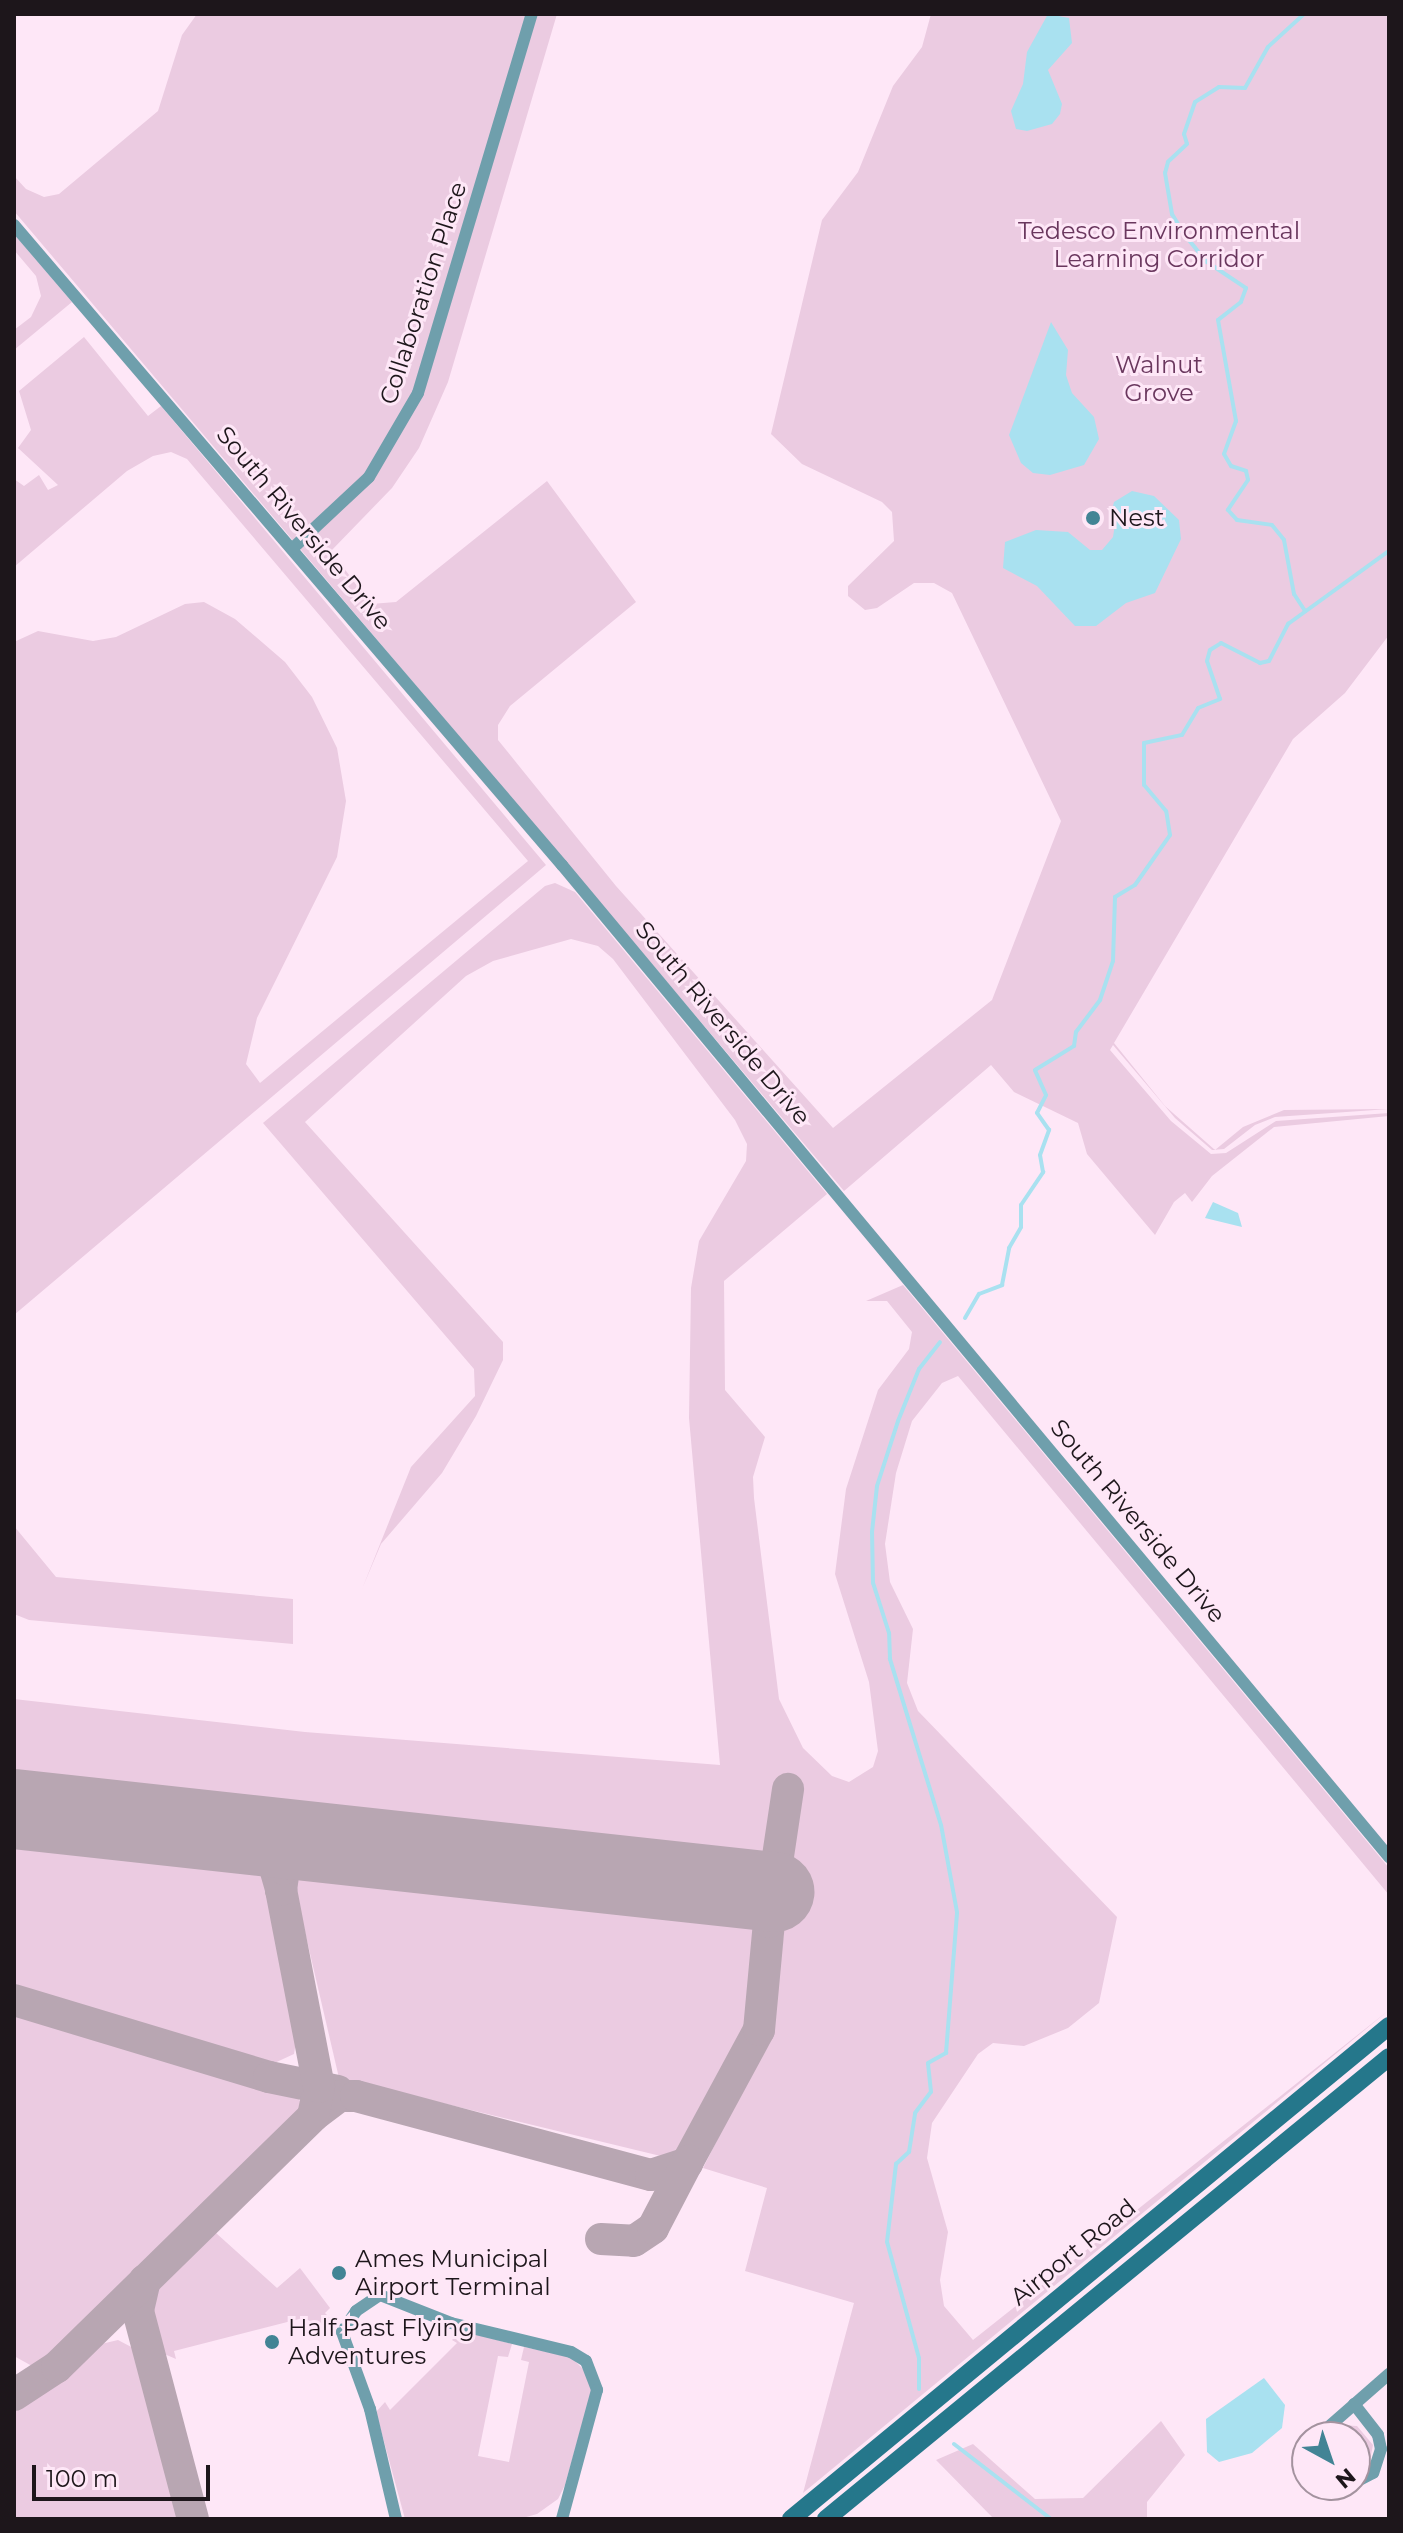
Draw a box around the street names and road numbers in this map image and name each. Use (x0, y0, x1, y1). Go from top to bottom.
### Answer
street label: Collaboration Place (373, 178, 473, 408)
street label: South Riverside Drive (210, 420, 398, 636)
street label: South Riverside Drive (629, 915, 817, 1131)
street label: South Riverside Drive (1044, 1413, 1232, 1629)
street label: Airport Road (1004, 2193, 1142, 2311)

